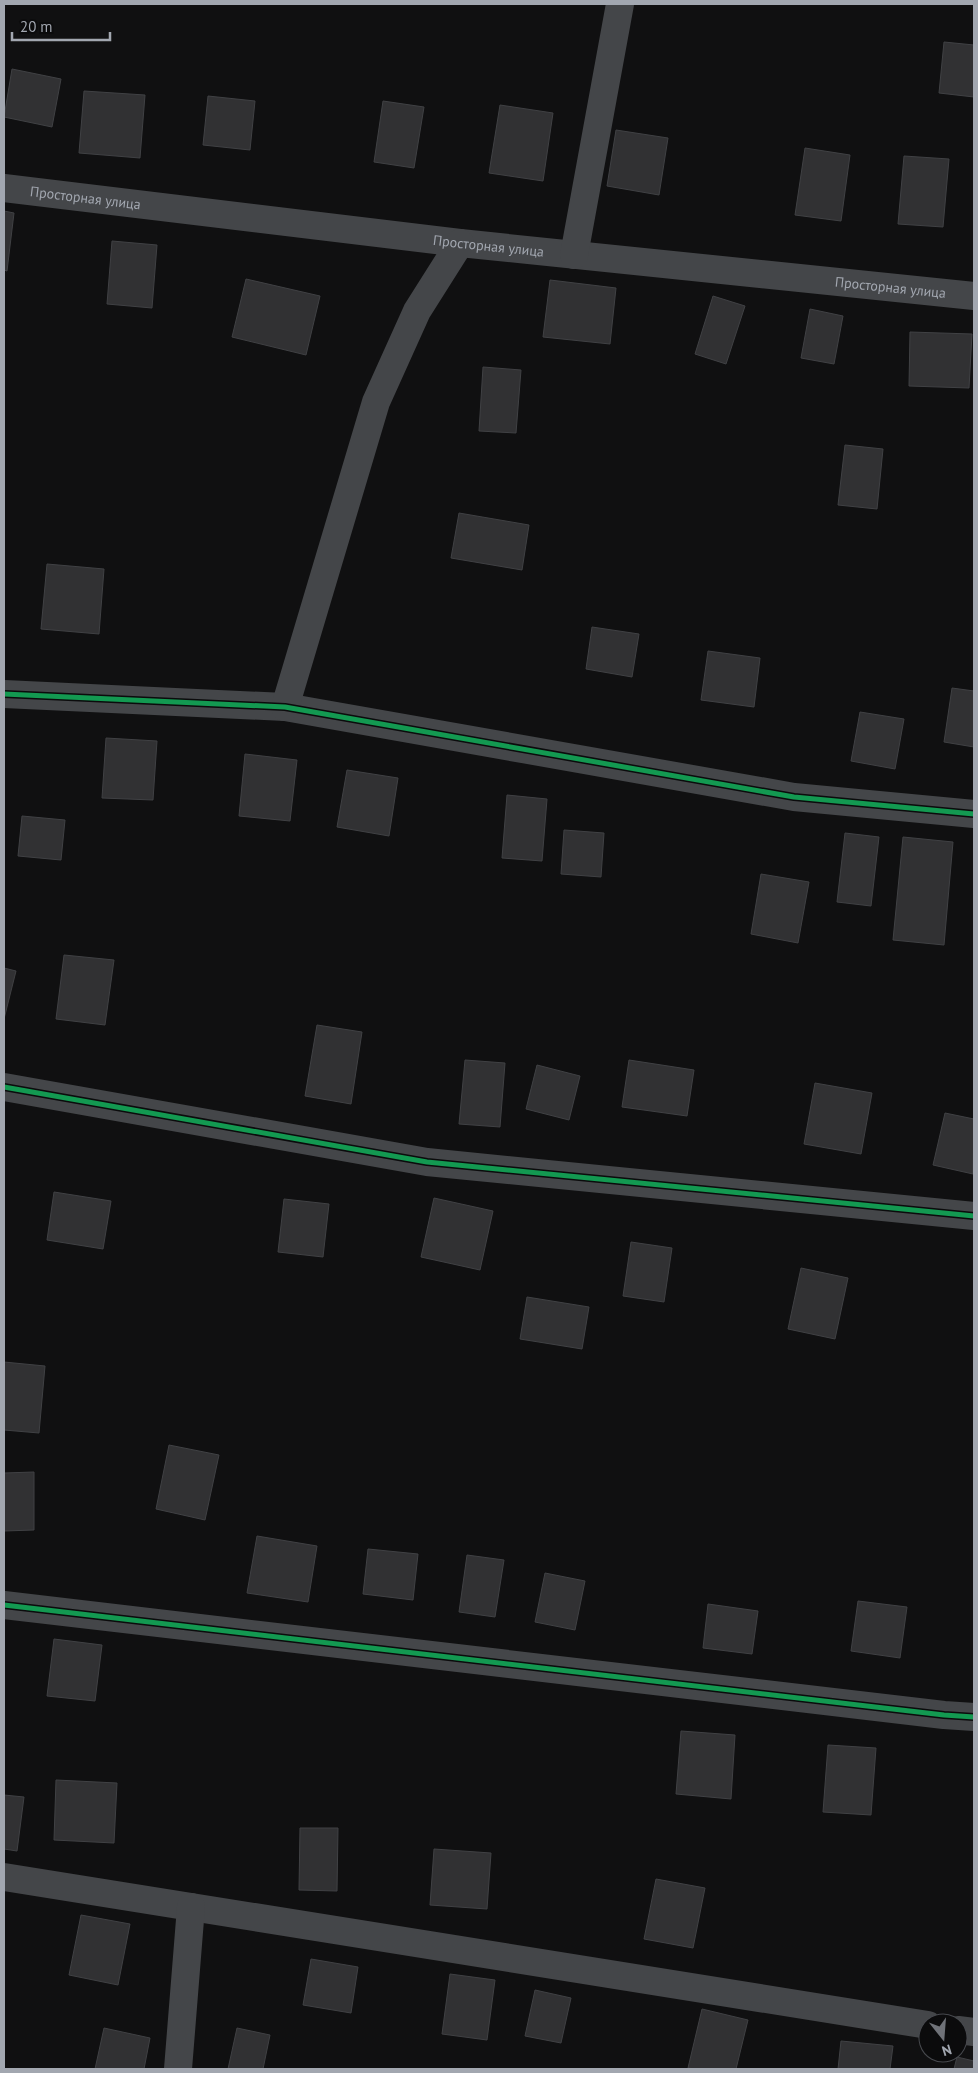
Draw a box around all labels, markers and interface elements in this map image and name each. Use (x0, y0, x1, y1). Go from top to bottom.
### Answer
scale bar (12, 10, 110, 42)
text: 20 m (20, 17, 53, 36)
street label: Просторная улица (29, 182, 142, 213)
street label: Просторная улица (432, 231, 545, 261)
street label: Просторная улица (834, 273, 947, 302)
north arrow (918, 2013, 968, 2063)
text: N (940, 2040, 954, 2060)

